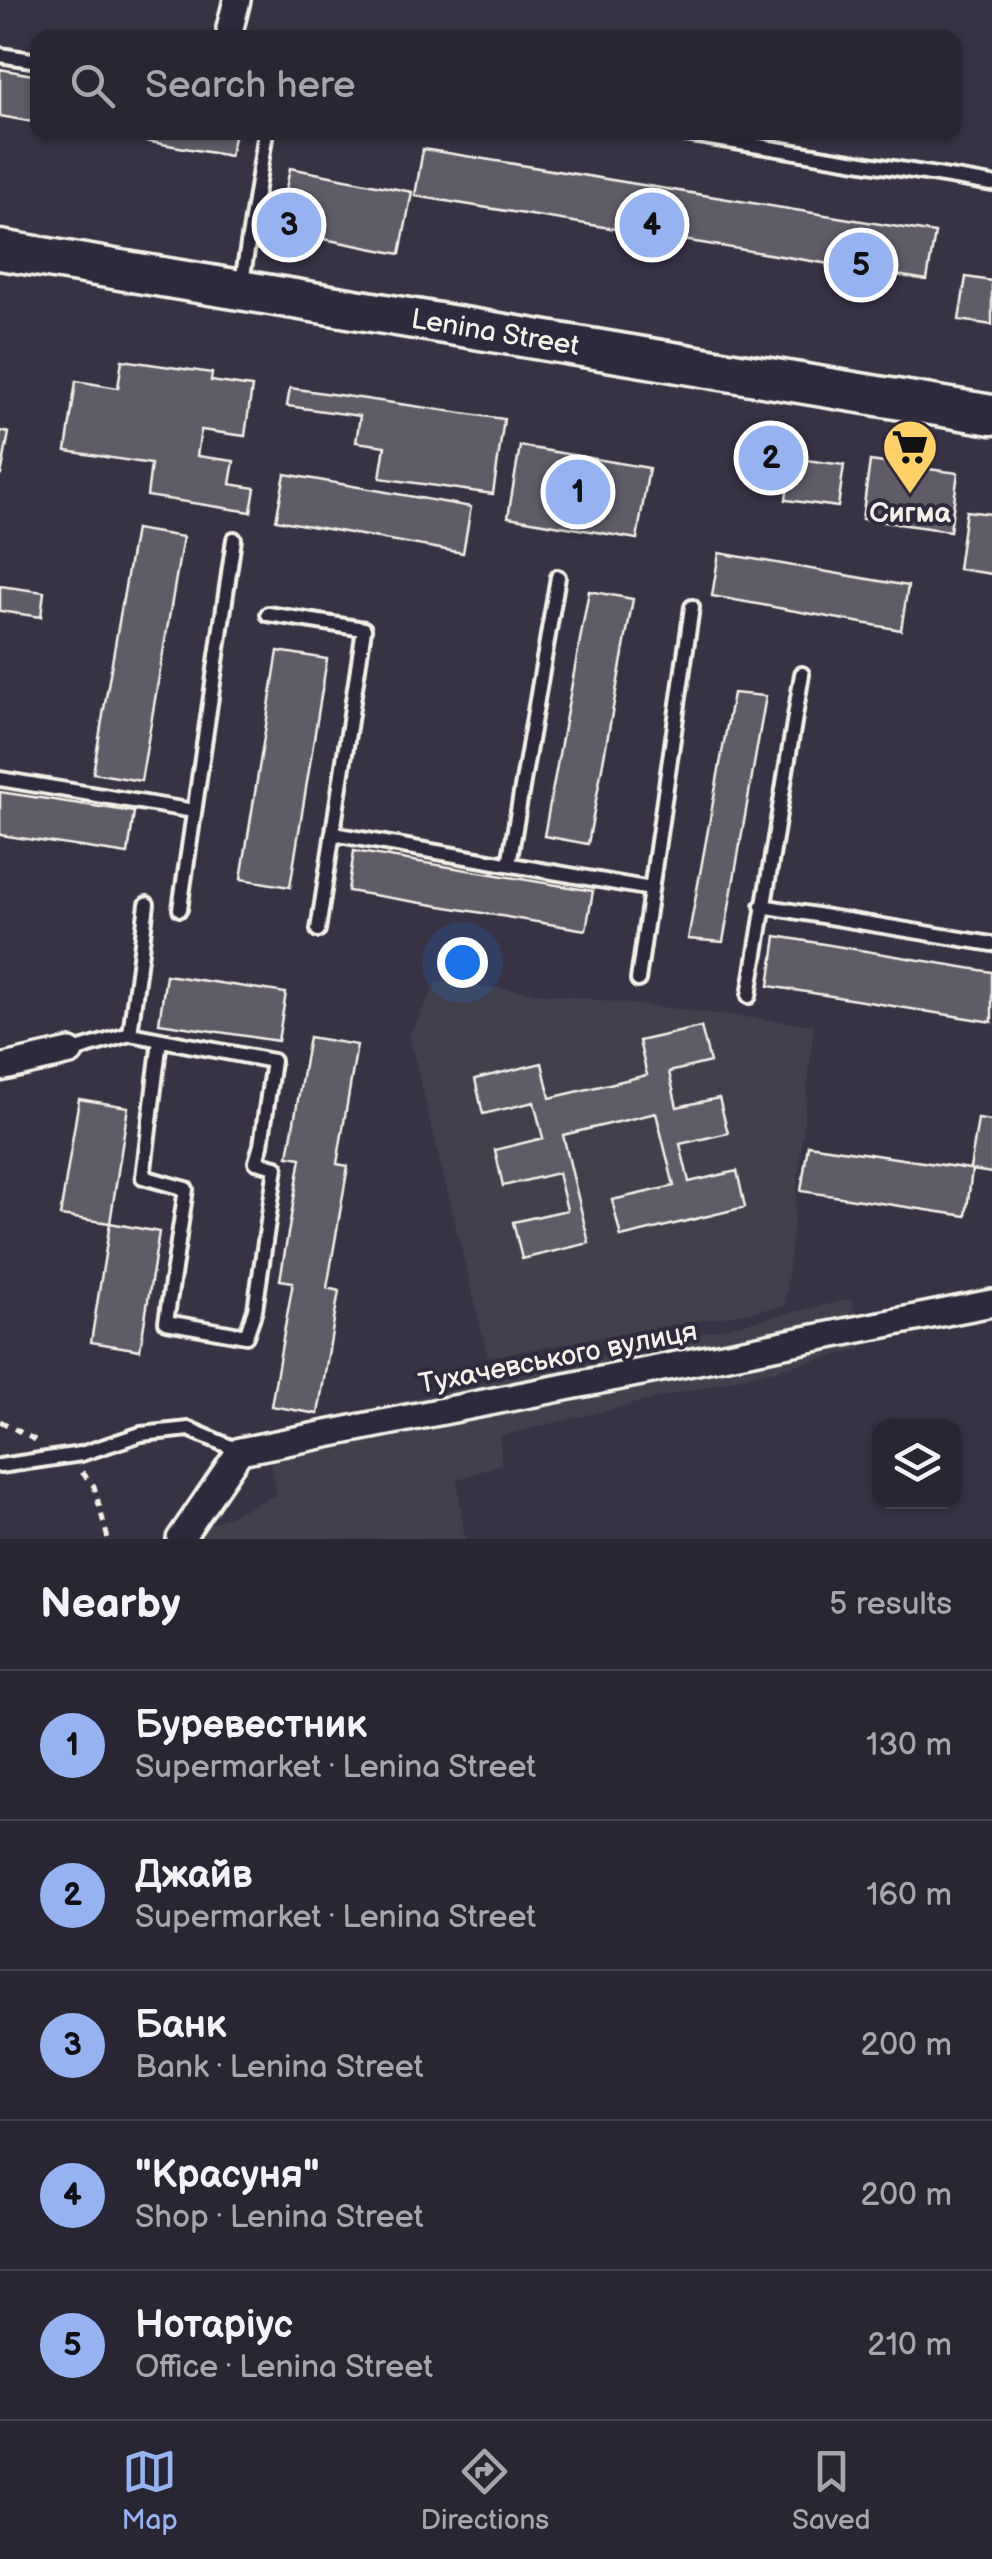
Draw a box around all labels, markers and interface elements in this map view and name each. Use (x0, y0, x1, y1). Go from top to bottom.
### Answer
search box (30, 30, 962, 140)
icon: search (65, 58, 120, 113)
text: Search here (145, 63, 356, 108)
pin: 3 (256, 188, 322, 262)
pin: 4 (620, 188, 684, 262)
pin: 5 (828, 228, 894, 302)
street label: Lenina Street (409, 302, 582, 363)
supermarket icon: Сигма (880, 417, 940, 496)
pin: 2 (738, 420, 804, 496)
pin: 1 (546, 454, 610, 530)
place label: Сигма (869, 497, 951, 530)
your location (437, 937, 488, 988)
street label: Тухачевського вулиця (416, 1315, 700, 1401)
map controls (872, 1419, 962, 1509)
button: layers (872, 1419, 962, 1509)
text: Nearby (40, 1579, 180, 1630)
text: 5 results (829, 1585, 952, 1624)
text: Буревестник (135, 1703, 367, 1748)
text: 1 (66, 1726, 79, 1765)
text: 130 m (866, 1726, 952, 1765)
text: Supermarket · Lenina Street (135, 1748, 536, 1787)
text: Джайв (135, 1853, 253, 1898)
text: 2 (63, 1876, 82, 1915)
text: 160 m (866, 1876, 952, 1915)
text: Supermarket · Lenina Street (135, 1898, 536, 1937)
text: Банк (135, 2003, 226, 2048)
text: 3 (63, 2026, 82, 2065)
text: 200 m (860, 2026, 952, 2065)
text: Bank · Lenina Street (135, 2048, 424, 2087)
text: "Красуня" (135, 2153, 319, 2198)
text: 4 (63, 2176, 82, 2215)
text: 200 m (860, 2176, 952, 2215)
text: Shop · Lenina Street (135, 2198, 424, 2237)
text: Нотаріус (135, 2303, 293, 2348)
text: 5 (63, 2326, 82, 2365)
text: 210 m (867, 2326, 952, 2365)
text: Office · Lenina Street (135, 2348, 433, 2387)
tab: Map (121, 2444, 178, 2537)
tab: Directions (420, 2444, 549, 2537)
tab: Saved (792, 2444, 871, 2537)

